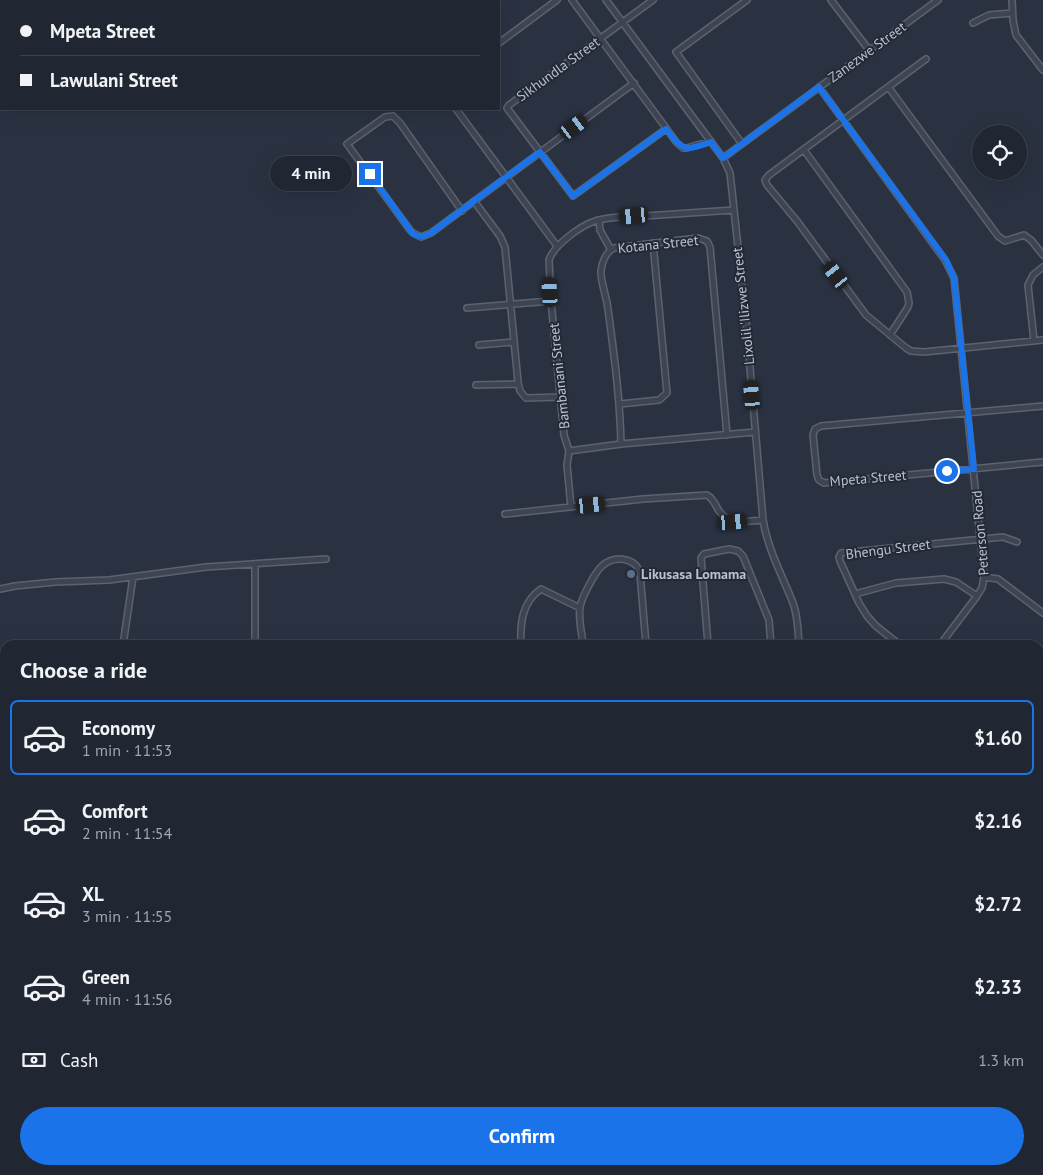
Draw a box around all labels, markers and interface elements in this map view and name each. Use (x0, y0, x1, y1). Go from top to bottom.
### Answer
street label: Zanezwe Street (825, 18, 910, 86)
text: Mpeta Street (50, 19, 155, 43)
street label: Sikhundla Street (513, 33, 603, 105)
text: Lawulani Street (50, 68, 178, 92)
car (557, 112, 590, 142)
map controls (972, 125, 1027, 180)
button: locate (972, 125, 1027, 180)
callout: 4 min (270, 156, 352, 192)
text: 4 min (291, 163, 331, 183)
route end (359, 163, 381, 185)
car (618, 207, 649, 225)
street label: Kotana Street (617, 231, 700, 257)
street label: Lixolil 'Ilizwe Street (728, 246, 758, 366)
car (820, 259, 851, 291)
car (541, 277, 558, 307)
street label: Bambanani Street (544, 322, 574, 430)
car (743, 379, 760, 411)
route start (936, 460, 958, 482)
street label: Mpeta Street (829, 466, 907, 490)
street label: Peterson Road (967, 490, 993, 576)
car (575, 496, 606, 514)
car (717, 513, 748, 531)
street label: Bhengu Street (845, 535, 932, 563)
place label: Likusasa Lomama (641, 565, 746, 583)
marker: Likusasa Lomama (625, 568, 637, 580)
text: Choose a ride (20, 656, 147, 684)
icon: car (22, 715, 67, 760)
text: Economy (82, 716, 155, 740)
text: $1.60 (974, 726, 1022, 750)
text: 1 min · 11:53 (82, 740, 172, 760)
icon: car (22, 798, 67, 843)
text: Comfort (82, 799, 148, 823)
text: $2.16 (974, 809, 1022, 833)
text: 2 min · 11:54 (82, 823, 172, 843)
icon: car (22, 881, 67, 926)
text: XL (82, 882, 104, 906)
text: $2.72 (974, 892, 1022, 916)
text: 3 min · 11:55 (82, 906, 172, 926)
icon: car (22, 964, 67, 1009)
text: Green (82, 965, 130, 989)
text: $2.33 (974, 975, 1022, 999)
text: 4 min · 11:56 (82, 989, 172, 1009)
icon: cash (20, 1046, 48, 1074)
text: Cash (60, 1048, 98, 1072)
text: 1.3 km (978, 1050, 1024, 1070)
button: Confirm (20, 1107, 1024, 1165)

